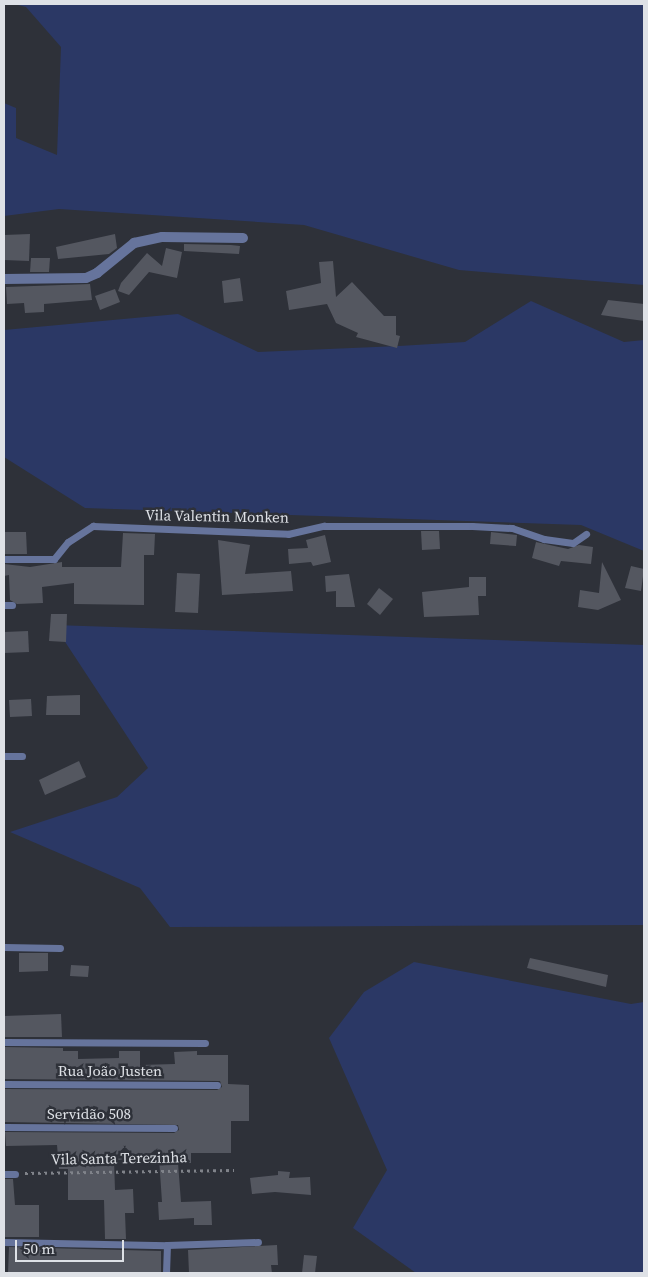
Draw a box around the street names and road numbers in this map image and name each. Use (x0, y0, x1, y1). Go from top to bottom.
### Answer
street label: Vila Valentin Monken (145, 506, 289, 526)
street label: Rua João Justen (58, 1062, 162, 1080)
street label: Servidão 508 (47, 1105, 131, 1123)
street label: Vila Santa Terezinha (51, 1148, 187, 1168)

